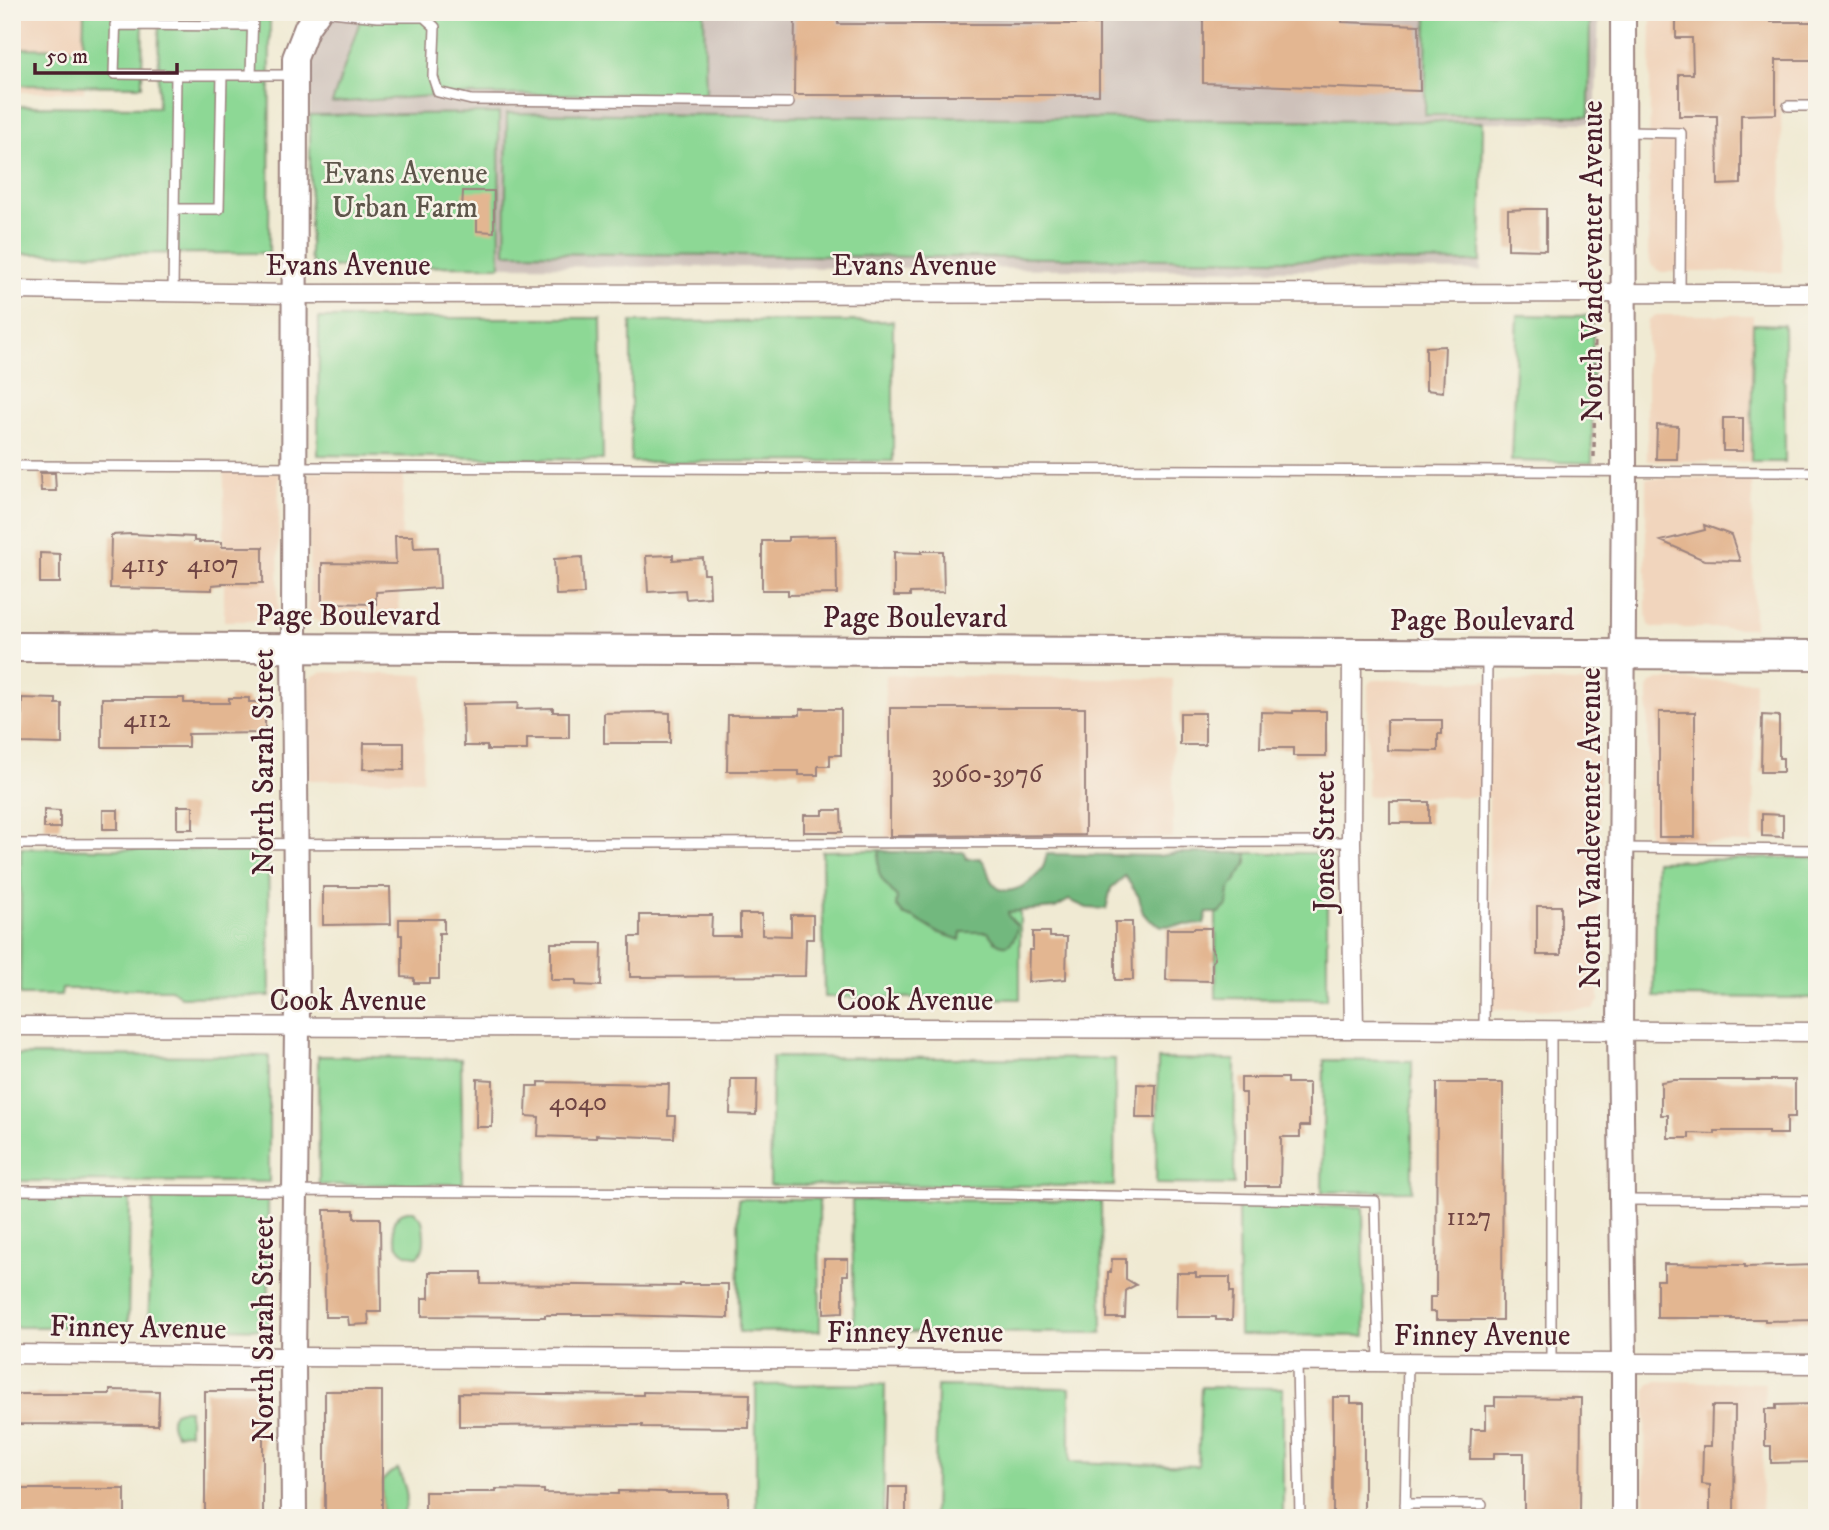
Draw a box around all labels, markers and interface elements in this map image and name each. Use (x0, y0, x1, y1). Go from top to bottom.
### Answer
scale bar (35, 32, 177, 76)
text: 50 m (46, 44, 88, 70)
street label: North Vandeventer Avenue (1575, 100, 1612, 422)
park label: Evans Avenue Urban Farm (322, 156, 488, 227)
street label: Evans Avenue (265, 248, 431, 285)
street label: Evans Avenue (831, 248, 997, 285)
house number: 4115 (122, 548, 168, 581)
house number: 4107 (187, 548, 239, 581)
street label: Page Boulevard (256, 598, 441, 635)
street label: Page Boulevard (823, 600, 1008, 637)
street label: Page Boulevard (1390, 603, 1575, 640)
street label: North Sarah Street (246, 649, 283, 875)
street label: North Vandeventer Avenue (1573, 667, 1610, 989)
house number: 4112 (124, 703, 171, 736)
house number: 3960-3976 (932, 758, 1044, 791)
street label: Jones Street (1307, 770, 1344, 915)
street label: Cook Avenue (270, 983, 426, 1020)
street label: Cook Avenue (837, 983, 993, 1020)
house number: 4040 (549, 1086, 607, 1119)
house number: 1127 (1447, 1201, 1491, 1234)
street label: North Sarah Street (246, 1216, 283, 1442)
street label: Finney Avenue (49, 1308, 227, 1349)
street label: Finney Avenue (827, 1315, 1003, 1352)
street label: Finney Avenue (1394, 1318, 1570, 1355)

